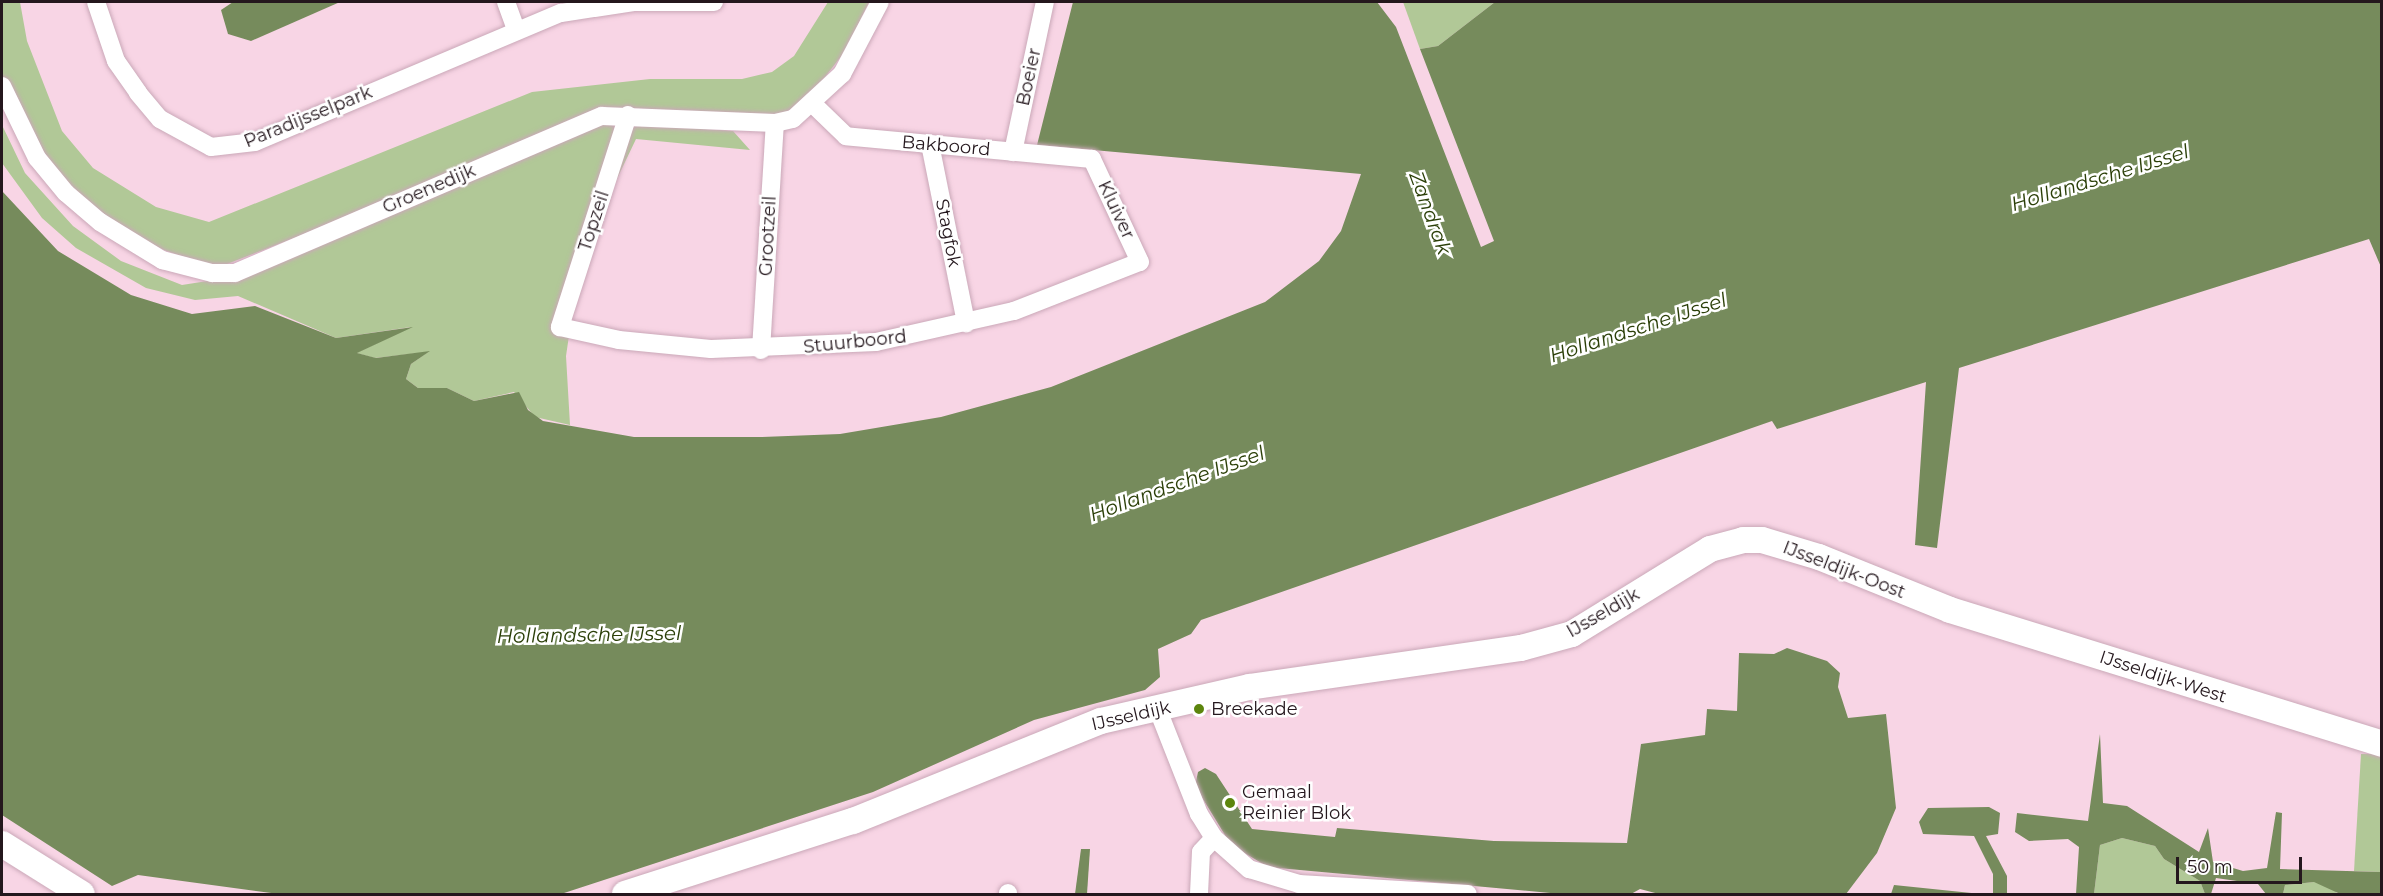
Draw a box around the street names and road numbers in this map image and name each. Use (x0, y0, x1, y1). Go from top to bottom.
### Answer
street label: Boeier (1012, 46, 1046, 108)
street label: Paradijsselpark (241, 81, 375, 153)
street label: Bakboord (901, 131, 991, 161)
street label: Groenedijk (379, 160, 479, 218)
street label: Kluiver (1093, 177, 1139, 243)
street label: Topzeil (574, 188, 614, 254)
street label: Grootzeil (755, 195, 781, 277)
street label: Stagfok (931, 197, 965, 269)
street label: Stuurboord (802, 326, 908, 358)
street label: IJsseldijk-Oost (1780, 537, 1908, 603)
street label: IJsseldijk (1563, 584, 1643, 642)
street label: IJsseldijk-West (2097, 646, 2229, 708)
street label: IJsseldijk (1089, 696, 1173, 736)

